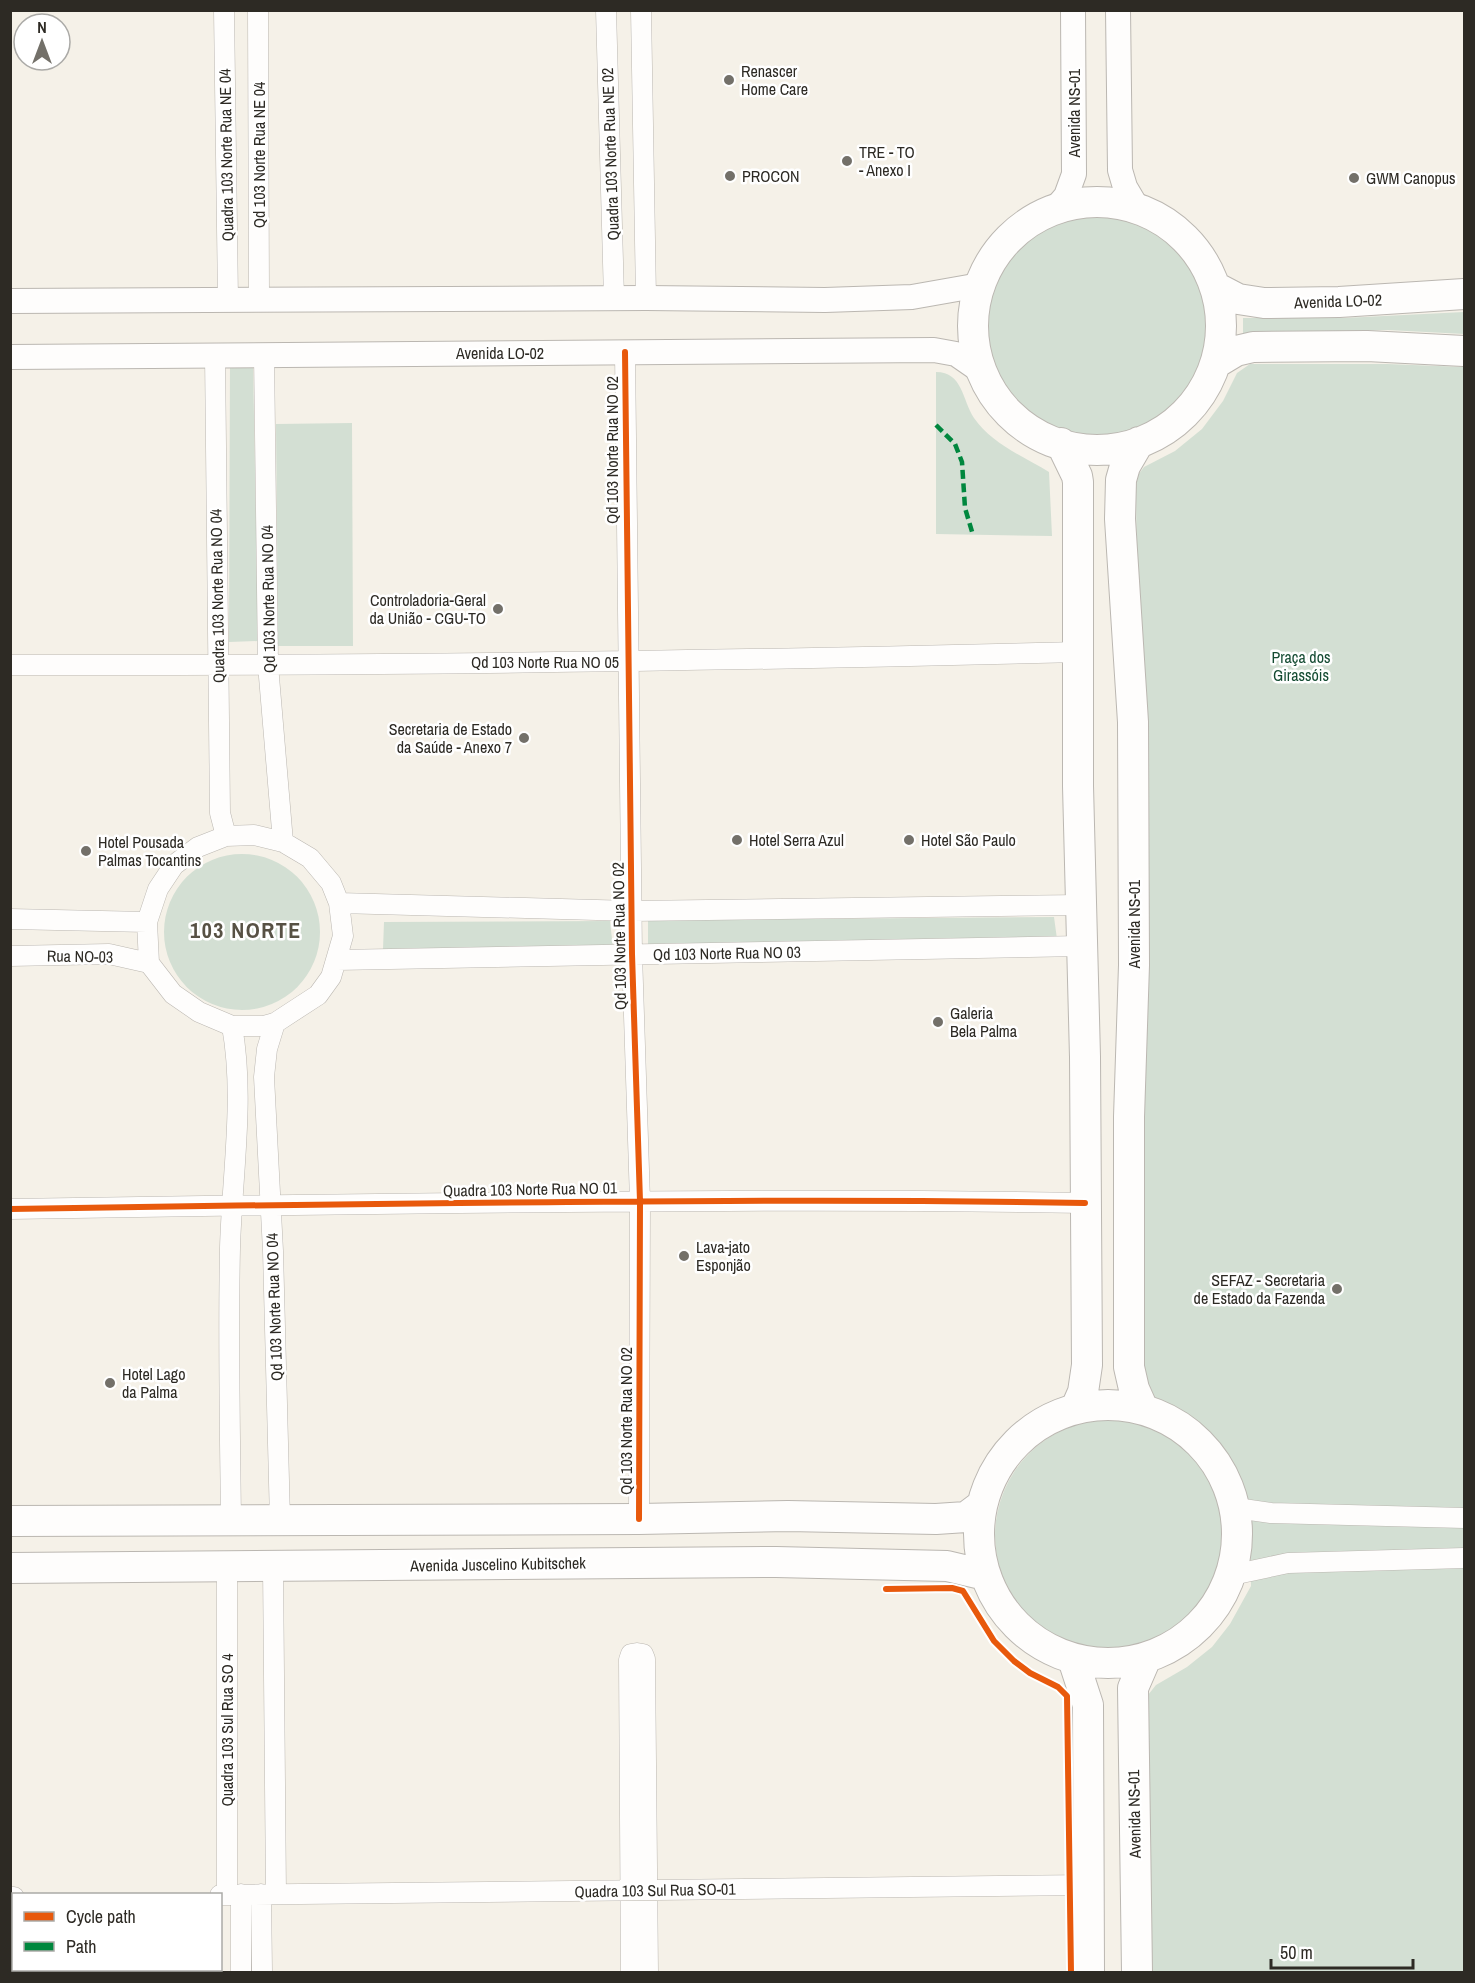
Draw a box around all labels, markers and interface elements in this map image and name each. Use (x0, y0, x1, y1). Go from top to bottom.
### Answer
north arrow (12, 12, 72, 72)
text: N (37, 16, 47, 38)
place label: Renascer Home Care (741, 60, 808, 100)
street label: Quadra 103 Norte Rua NE 02 (596, 67, 624, 241)
street label: Quadra 103 Norte Rua NE 04 (213, 68, 239, 242)
street label: Avenida NS-01 (1063, 68, 1085, 158)
marker: Renascer Home Care (722, 73, 736, 87)
street label: Qd 103 Norte Rua NE 04 (248, 82, 270, 228)
place label: TRE - TO - Anexo I (859, 141, 915, 181)
marker: TRE - TO - Anexo I (840, 154, 854, 168)
place label: PROCON (742, 165, 800, 187)
place label: GWM Canopus (1366, 167, 1456, 189)
marker: PROCON (723, 169, 737, 183)
marker: GWM Canopus (1347, 171, 1361, 185)
street label: Avenida LO-02 (1293, 288, 1382, 314)
street label: Avenida LO-02 (455, 342, 544, 364)
street label: Qd 103 Norte Rua NO 02 (601, 376, 623, 524)
street label: Quadra 103 Norte Rua NO 04 (204, 509, 230, 683)
street label: Qd 103 Norte Rua NO 04 (256, 525, 280, 673)
place label: Controladoria-Geral da União - CGU-TO (370, 589, 486, 629)
marker: Controladoria-Geral da União - CGU-TO (491, 602, 505, 616)
park label: Praça dos Girassóis (1271, 646, 1331, 686)
street label: Qd 103 Norte Rua NO 05 (471, 651, 619, 673)
place label: Secretaria de Estado da Saúde - Anexo 7 (389, 718, 512, 758)
marker: Secretaria de Estado da Saúde - Anexo 7 (517, 731, 531, 745)
place label: Hotel Serra Azul (749, 829, 844, 851)
place label: Hotel São Paulo (921, 829, 1016, 851)
place label: Hotel Pousada Palmas Tocantins (98, 831, 201, 871)
marker: Hotel Serra Azul (730, 833, 744, 847)
marker: Hotel São Paulo (902, 833, 916, 847)
marker: Hotel Pousada Palmas Tocantins (79, 844, 93, 858)
street label: Qd 103 Norte Rua NO 02 (607, 862, 631, 1010)
street label: Avenida NS-01 (1123, 879, 1145, 969)
district label: 103 NORTE (190, 915, 302, 945)
street label: Qd 103 Norte Rua NO 03 (653, 941, 801, 965)
street label: Rua NO-03 (47, 944, 113, 968)
place label: Galeria Bela Palma (950, 1002, 1018, 1042)
marker: Galeria Bela Palma (931, 1015, 945, 1029)
street label: Quadra 103 Norte Rua NO 01 (443, 1176, 618, 1202)
street label: Qd 103 Norte Rua NO 04 (260, 1233, 288, 1381)
place label: Lava-jato Esponjão (696, 1236, 751, 1276)
marker: Lava-jato Esponjão (677, 1249, 691, 1263)
place label: SEFAZ - Secretaria de Estado da Fazenda (1194, 1269, 1326, 1309)
marker: SEFAZ - Secretaria de Estado da Fazenda (1330, 1282, 1344, 1296)
street label: Qd 103 Norte Rua NO 02 (615, 1347, 637, 1495)
place label: Hotel Lago da Palma (122, 1363, 185, 1403)
marker: Hotel Lago da Palma (103, 1376, 117, 1390)
street label: Avenida Juscelino Kubitschek (409, 1551, 586, 1577)
street label: Quadra 103 Sul Rua SO 4 (216, 1653, 238, 1807)
street label: Avenida NS-01 (1122, 1769, 1146, 1860)
street label: Quadra 103 Sul Rua SO-01 (574, 1878, 736, 1902)
legend (12, 1893, 222, 1971)
text: Cycle path (66, 1904, 136, 1929)
scale bar (1271, 1932, 1414, 1970)
text: Path (66, 1934, 96, 1959)
text: 50 m (1280, 1940, 1313, 1965)

